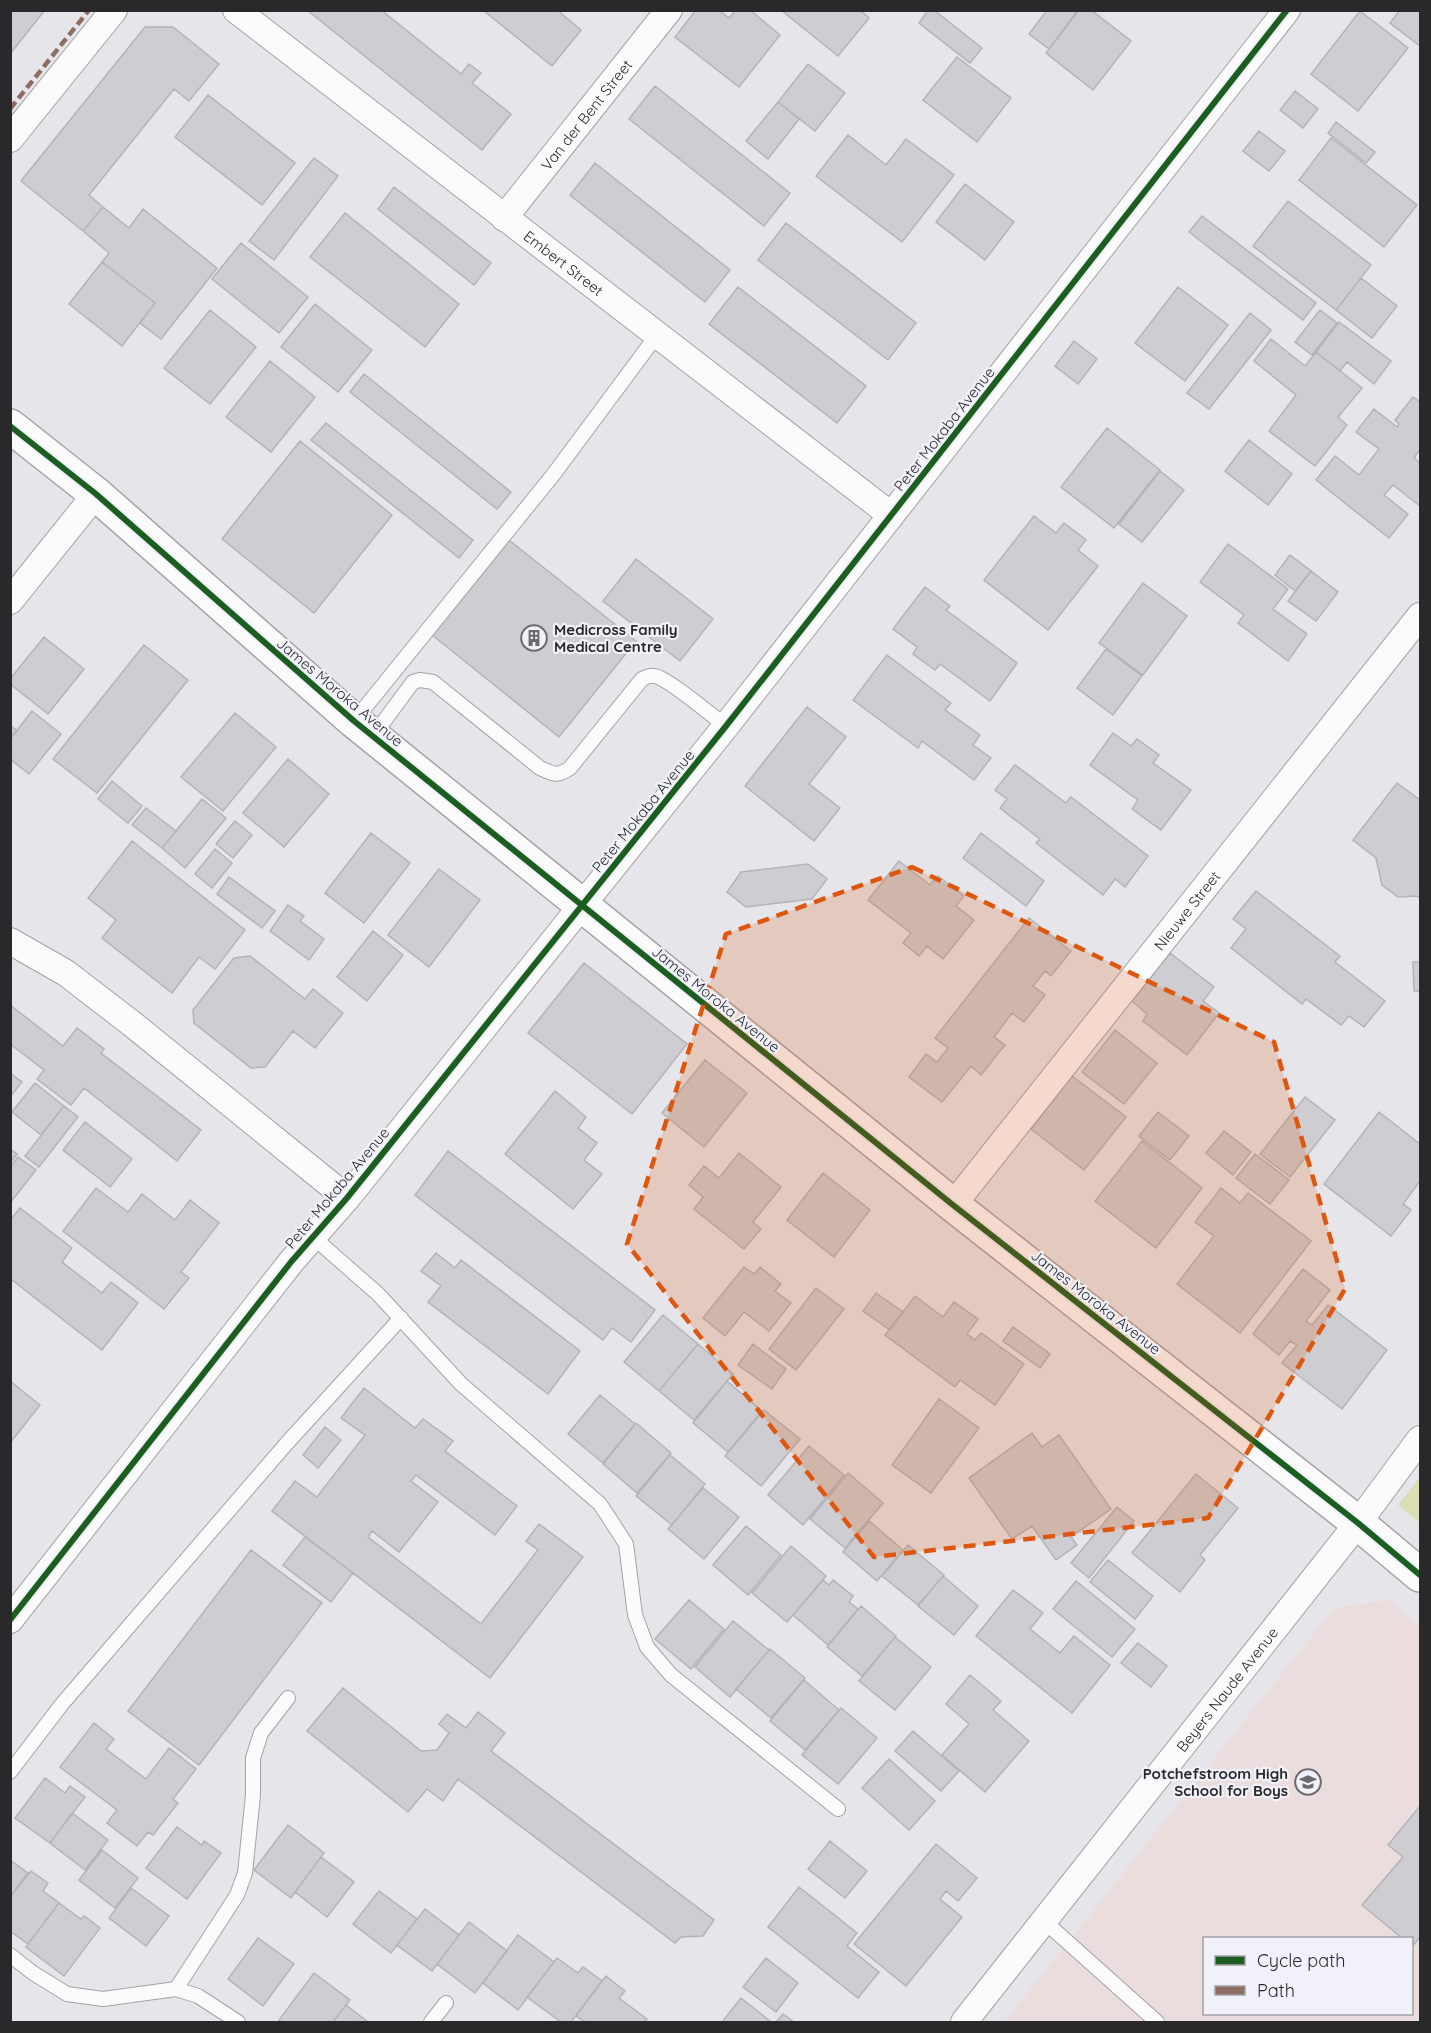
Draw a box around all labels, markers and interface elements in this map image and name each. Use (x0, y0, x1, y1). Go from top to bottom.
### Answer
street label: Van der Bent Street (536, 55, 636, 174)
street label: Embert Street (520, 226, 608, 300)
street label: Peter Mokaba Avenue (890, 363, 998, 495)
place label: Medicross Family Medical Centre (554, 620, 678, 656)
building icon: Medicross Family Medical Centre (519, 623, 549, 653)
street label: James Moroka Avenue (273, 633, 407, 751)
street label: Peter Mokaba Avenue (588, 746, 698, 876)
street label: Nieuwe Street (1149, 867, 1224, 954)
street label: James Moroka Avenue (648, 941, 784, 1057)
street label: Peter Mokaba Avenue (281, 1123, 393, 1253)
street label: James Moroka Avenue (1027, 1245, 1165, 1359)
street label: Beyers Naude Avenue (1172, 1623, 1282, 1755)
place label: Potchefstroom High School for Boys (1143, 1764, 1288, 1800)
school or university icon: Potchefstroom High School for Boys (1293, 1767, 1323, 1797)
legend (1203, 1937, 1413, 2015)
text: Cycle path (1257, 1949, 1345, 1972)
text: Path (1257, 1979, 1295, 2002)

